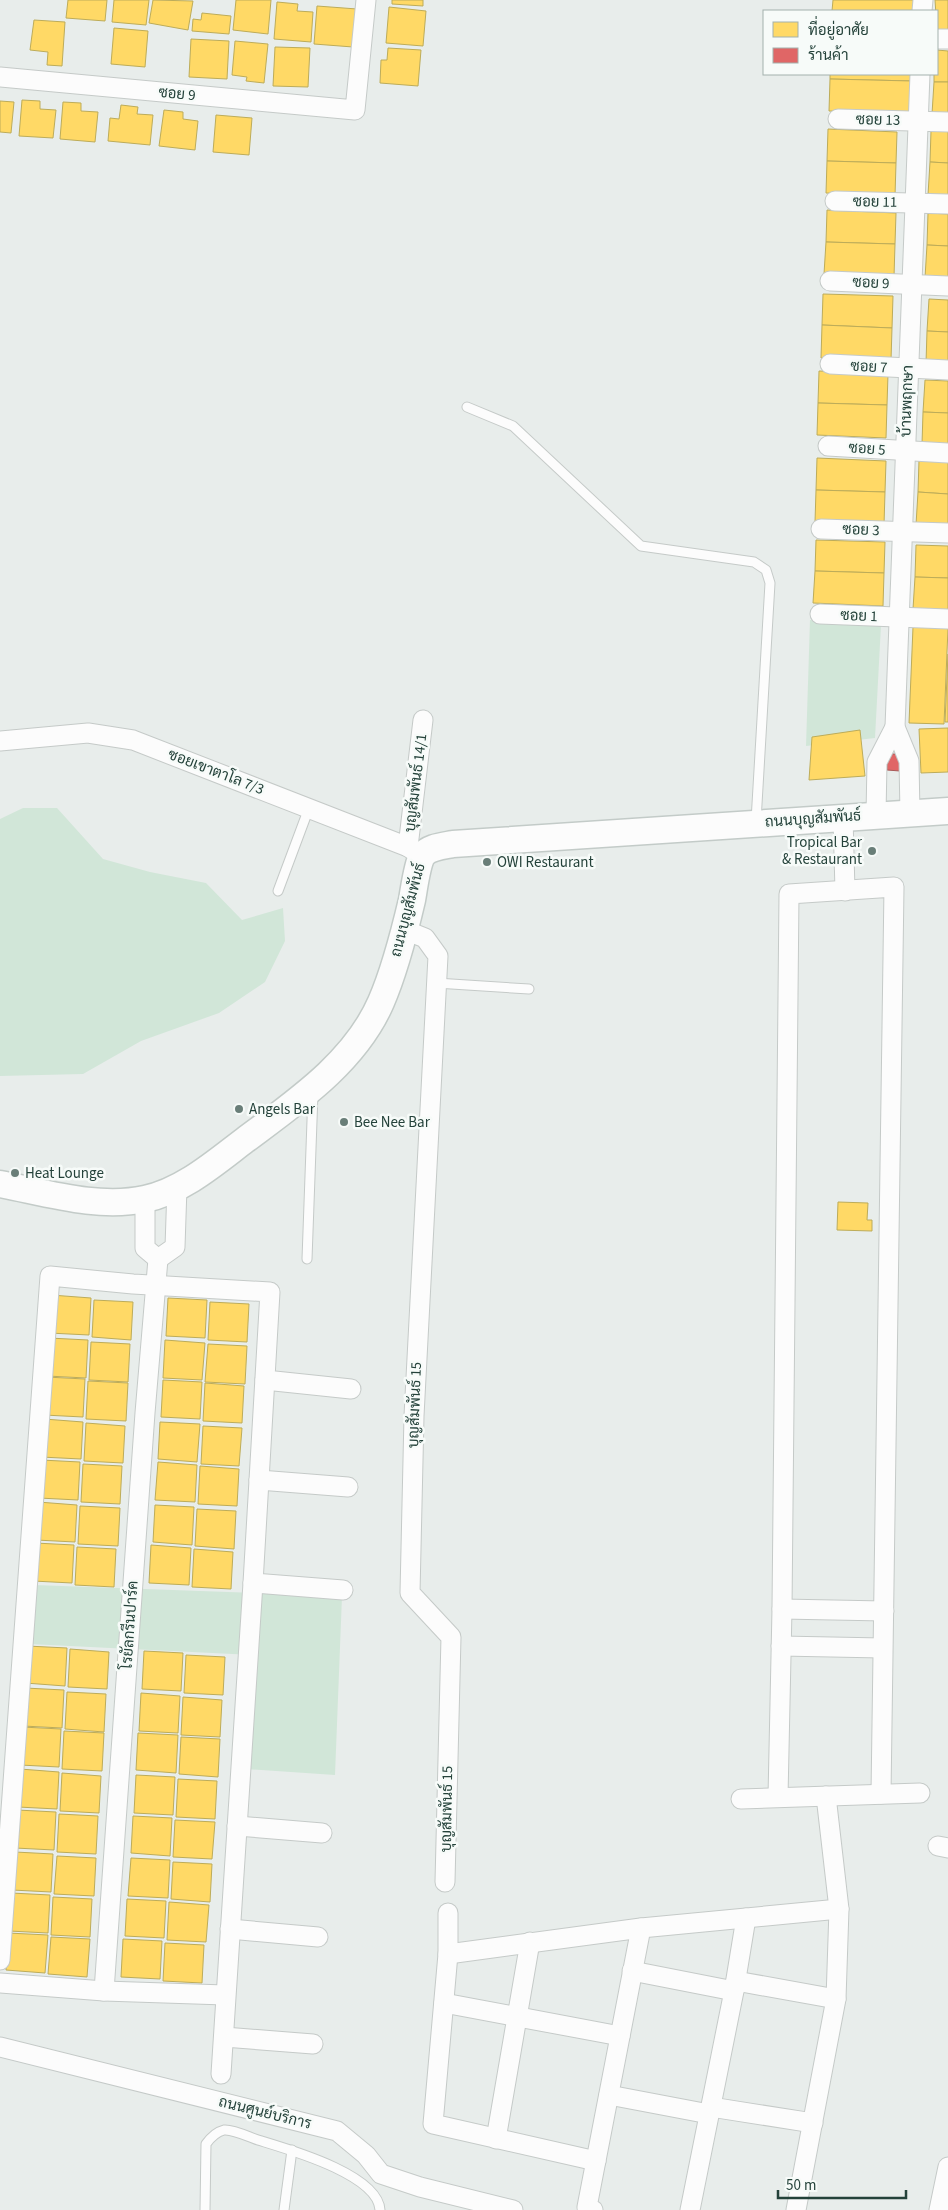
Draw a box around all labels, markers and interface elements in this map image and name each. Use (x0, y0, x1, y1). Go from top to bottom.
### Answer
legend (763, 10, 938, 75)
text: ที่อยู่อาศัย (808, 15, 869, 41)
text: ร้านค้า (808, 45, 848, 66)
street label: ซอย 9 (158, 82, 196, 106)
street label: ซอย 13 (856, 109, 900, 131)
street label: ซอย 11 (853, 191, 897, 213)
street label: ซอย 9 (852, 272, 890, 294)
street label: ซอย 7 (850, 356, 888, 378)
street label: บ้านพฤกษา (895, 365, 919, 437)
street label: ซอย 5 (848, 437, 886, 461)
street label: ซอย 3 (842, 519, 880, 541)
street label: ซอย 1 (840, 605, 878, 627)
street label: บุญสัมพันธ์ 14/1 (400, 733, 432, 833)
street label: ซอยเขาตาโล 7/3 (165, 744, 267, 800)
street label: ถนนบุญสัมพันธ์ (764, 805, 862, 833)
place label: Tropical Bar & Restaurant (782, 832, 863, 870)
marker: Tropical Bar & Restaurant (866, 845, 878, 857)
place label: OWI Restaurant (497, 852, 594, 873)
marker: OWI Restaurant (481, 856, 493, 868)
street label: ถนนบุญสัมพันธ์ (385, 861, 431, 959)
place label: Angels Bar (249, 1099, 316, 1120)
marker: Angels Bar (233, 1103, 245, 1115)
place label: Bee Nee Bar (354, 1112, 431, 1133)
marker: Bee Nee Bar (338, 1116, 350, 1128)
place label: Heat Lounge (25, 1163, 104, 1184)
marker: Heat Lounge (9, 1167, 21, 1179)
street label: บุญสัมพันธ์ 15 (403, 1361, 427, 1449)
street label: โรยัลกรีนปาร์ค (116, 1580, 144, 1671)
street label: บุญสัมพันธ์ 15 (436, 1766, 458, 1852)
street label: ถนนศูนย์บริการ (216, 2091, 314, 2135)
scale bar (778, 2168, 906, 2200)
text: 50 m (786, 2175, 816, 2196)

